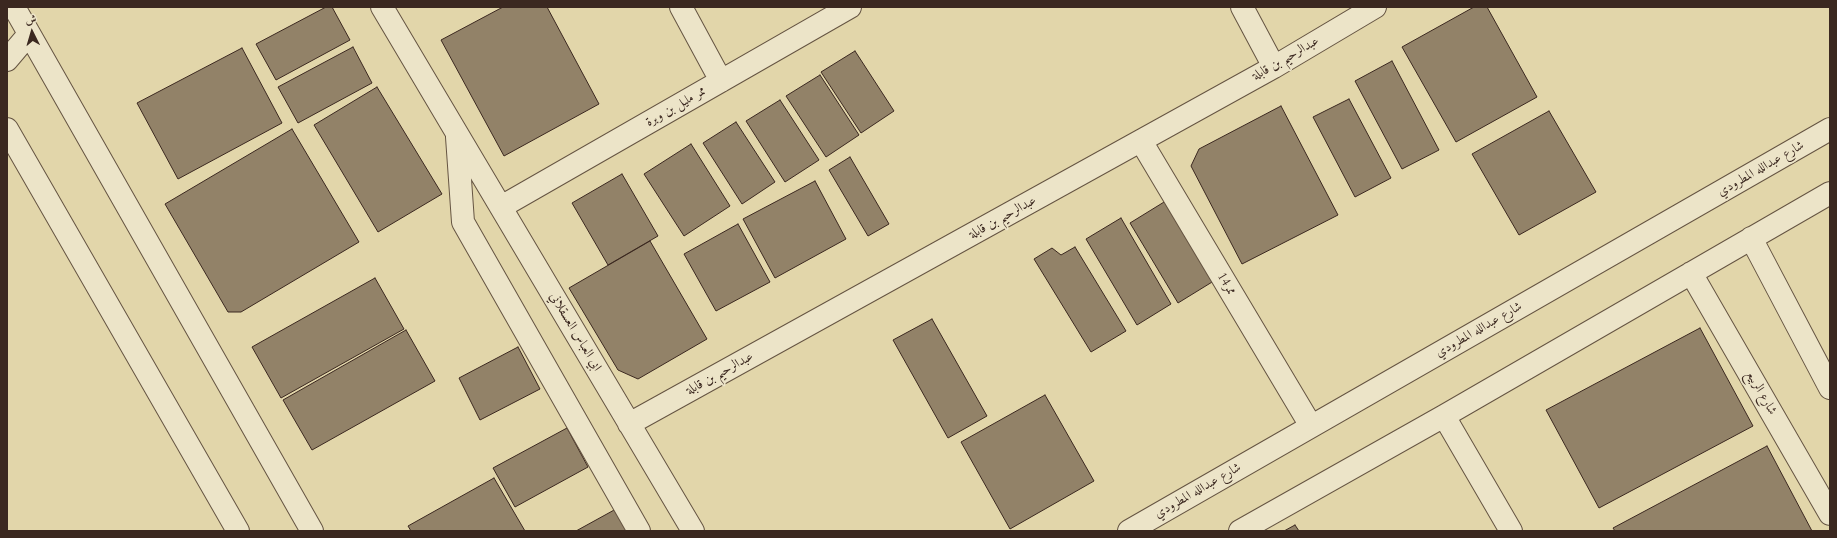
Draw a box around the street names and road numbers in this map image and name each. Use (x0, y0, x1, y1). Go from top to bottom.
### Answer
street label: عبدالرحيم بن قابلة (1250, 34, 1322, 84)
street label: ممر مليل بن وبرة (643, 84, 709, 130)
street label: شارع عبدالله المطرودي (1715, 138, 1807, 200)
street label: عبدالرحيم بن قابلة (967, 193, 1039, 243)
street label: ممر14 (1213, 270, 1239, 298)
street label: ابي العباس العسقلاني (545, 290, 605, 374)
street label: شارع عبدالله المطرودي (1433, 299, 1525, 361)
street label: عبدالرحيم بن قابلة (684, 349, 756, 399)
street label: شارع الربيع (1742, 368, 1780, 418)
street label: شارع عبدالله المطرودي (1152, 460, 1244, 522)

